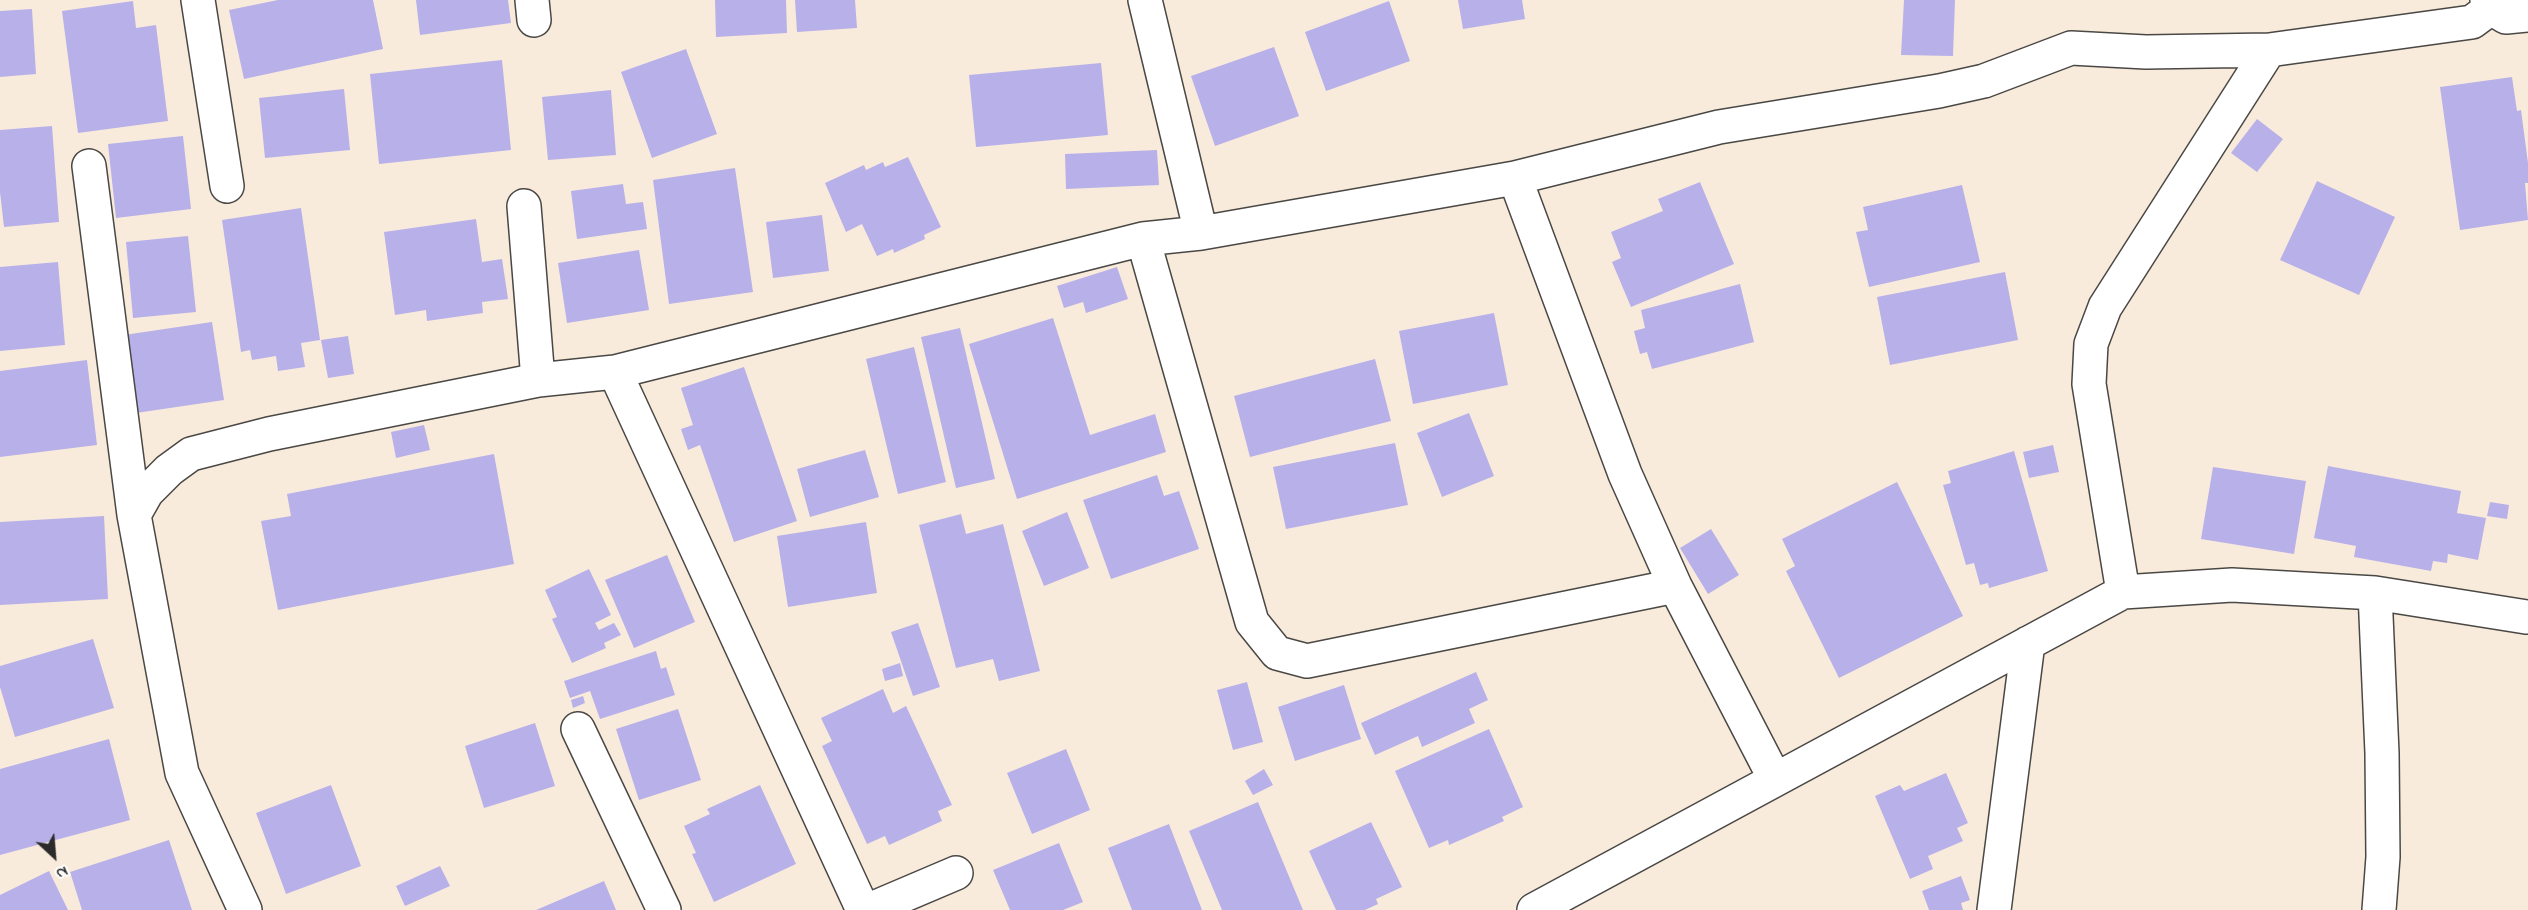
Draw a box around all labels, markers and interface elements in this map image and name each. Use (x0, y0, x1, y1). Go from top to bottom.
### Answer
north arrow (24, 826, 84, 886)
text: N (52, 859, 72, 885)

